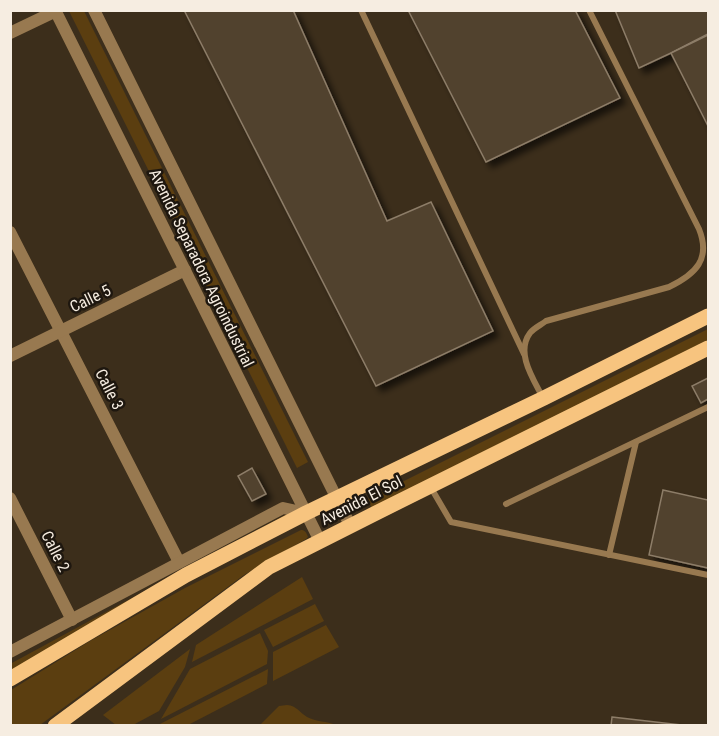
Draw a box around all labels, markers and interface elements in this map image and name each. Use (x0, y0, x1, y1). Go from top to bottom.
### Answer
street label: Avenida Separadora Agroindustrial (145, 166, 258, 370)
street label: Calle 5 (67, 280, 114, 316)
street label: Calle 3 (91, 366, 128, 413)
street label: Avenida El Sol (317, 472, 405, 529)
street label: Calle 2 (37, 528, 74, 575)

